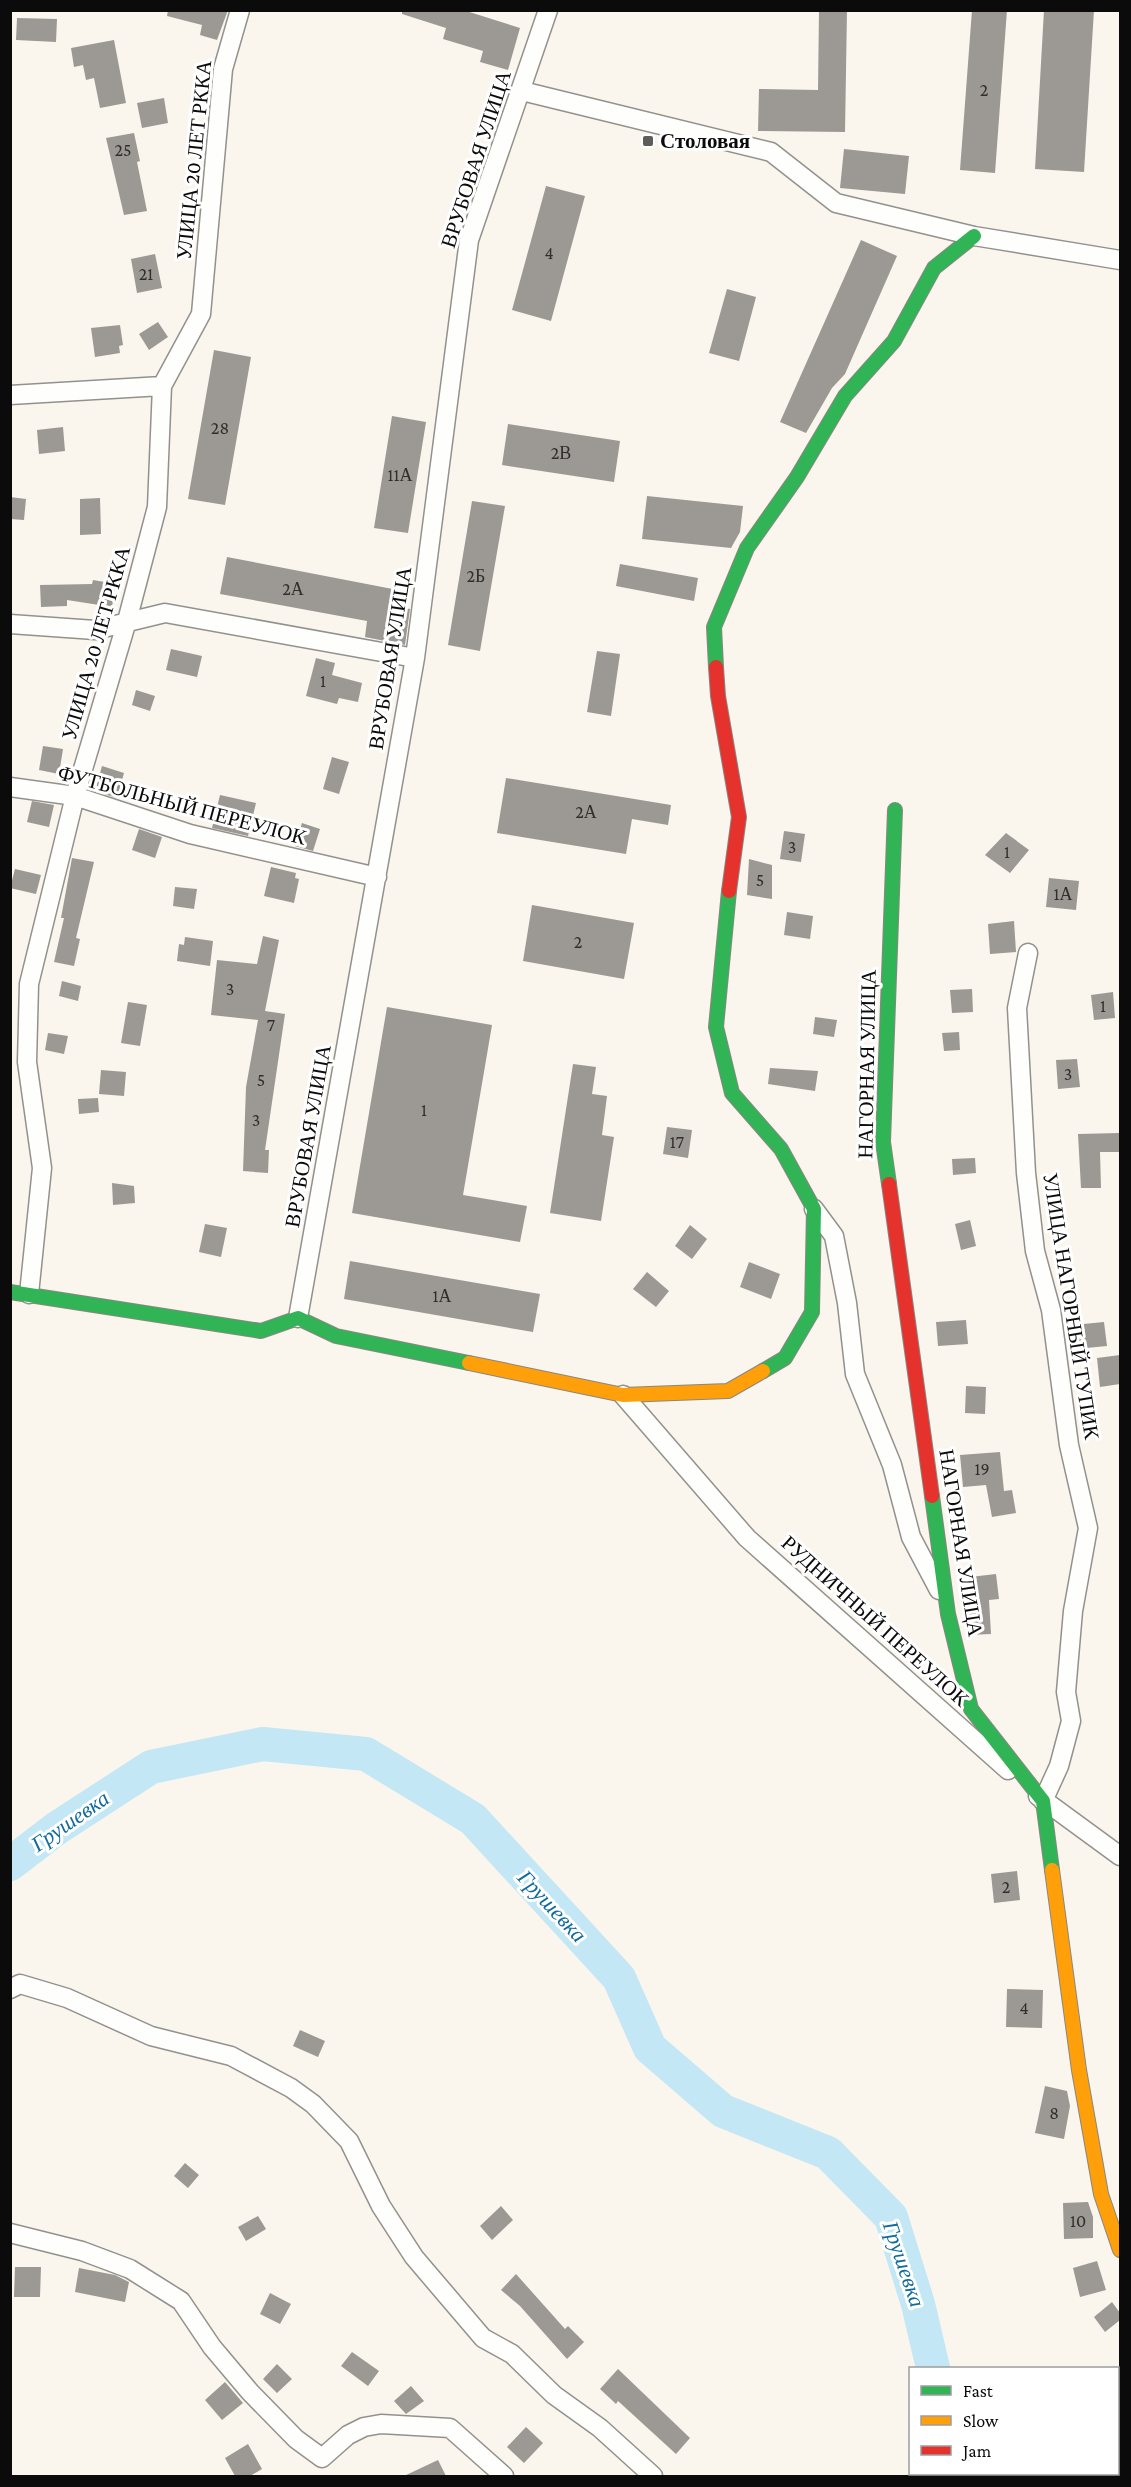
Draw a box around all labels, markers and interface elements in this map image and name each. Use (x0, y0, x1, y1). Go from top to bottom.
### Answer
street label: УЛИЦА 20 ЛЕТ РККА (172, 58, 217, 261)
street label: ВРУБОВАЯ УЛИЦА (436, 66, 516, 251)
house number: 2 (980, 80, 988, 100)
place label: Столовая (660, 129, 750, 153)
marker: Столовая (641, 134, 655, 148)
house number: 25 (114, 140, 132, 160)
house number: 4 (544, 243, 554, 263)
house number: 21 (139, 264, 153, 284)
house number: 28 (211, 418, 229, 438)
house number: 2В (551, 443, 571, 463)
house number: 11А (388, 465, 412, 485)
street label: УЛИЦА 20 ЛЕТ РККА (57, 542, 135, 743)
street label: ВРУБОВАЯ УЛИЦА (364, 564, 416, 751)
house number: 2Б (467, 566, 485, 586)
house number: 2А (282, 579, 304, 599)
house number: 1 (320, 671, 326, 691)
street label: ФУТБОЛЬНЫЙ ПЕРЕУЛОК (55, 760, 310, 850)
house number: 2А (575, 802, 597, 822)
house number: 3 (788, 837, 796, 857)
house number: 1 (1004, 842, 1010, 862)
house number: 5 (756, 870, 764, 890)
house number: 1А (1054, 884, 1072, 904)
house number: 2 (574, 932, 582, 952)
street label: НАГОРНАЯ УЛИЦА (853, 968, 881, 1159)
house number: 3 (226, 979, 234, 999)
house number: 1 (1100, 996, 1106, 1016)
house number: 7 (267, 1015, 275, 1035)
street label: ВРУБОВАЯ УЛИЦА (280, 1042, 336, 1229)
house number: 3 (1064, 1064, 1072, 1084)
house number: 5 (257, 1070, 265, 1090)
house number: 1 (421, 1100, 427, 1120)
house number: 3 (252, 1110, 260, 1130)
house number: 17 (670, 1132, 684, 1152)
street label: УЛИЦА НАГОРНЫЙ ТУПИК (1038, 1171, 1104, 1442)
house number: 1А (433, 1286, 451, 1306)
street label: НАГОРНАЯ УЛИЦА (934, 1448, 988, 1639)
house number: 19 (974, 1459, 990, 1479)
street label: РУДНИЧНЫЙ ПЕРЕУЛОК (777, 1531, 974, 1712)
water label: Грушевка (26, 1785, 114, 1857)
water label: Грушевка (512, 1864, 592, 1947)
house number: 2 (1002, 1877, 1010, 1897)
house number: 4 (1019, 1998, 1029, 2018)
house number: 8 (1049, 2103, 1059, 2123)
house number: 10 (1070, 2211, 1086, 2231)
water label: Грушевка (877, 2217, 930, 2310)
legend (909, 2367, 1119, 2475)
text: Fast (963, 2381, 994, 2401)
text: Slow (963, 2411, 999, 2431)
text: Jam (961, 2441, 992, 2461)

